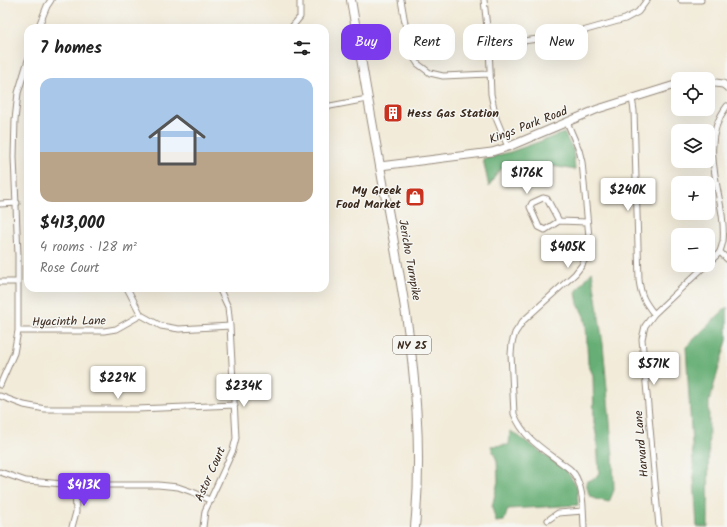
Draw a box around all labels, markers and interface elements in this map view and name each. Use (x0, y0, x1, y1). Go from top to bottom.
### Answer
chip: Buy (341, 24, 391, 60)
chip: Rent (399, 24, 455, 60)
chip: Filters (463, 24, 527, 60)
chip: New (535, 24, 588, 60)
text: 7 homes (40, 35, 102, 62)
icon: filters (291, 37, 313, 59)
map controls (671, 72, 715, 272)
button: locate (671, 72, 715, 116)
street label: Kings Park Road (486, 101, 571, 149)
building icon: Hess Gas Station (382, 102, 404, 124)
icon: home (141, 104, 213, 176)
place label: Hess Gas Station (407, 104, 499, 123)
button: layers (671, 124, 715, 168)
pin: $176K (499, 161, 555, 195)
text: $176K (511, 163, 543, 184)
button: + (671, 176, 715, 220)
pin: $240K (600, 178, 656, 212)
text: $240K (610, 180, 646, 201)
place label: My Greek Food Market (336, 181, 402, 214)
shop icon: My Greek Food Market (404, 186, 426, 208)
text: $413,000 (40, 210, 104, 237)
street label: Jericho Turnpike (393, 218, 426, 303)
button: − (671, 228, 715, 272)
pin: $405K (540, 235, 596, 269)
text: 4 rooms · 128 m² (40, 237, 137, 258)
text: $405K (550, 237, 586, 258)
text: Rose Court (40, 258, 99, 279)
street label: Hyacinth Lane (32, 311, 107, 332)
road number: NY 25 (393, 336, 431, 354)
pin: $571K (626, 352, 682, 386)
text: $571K (638, 354, 670, 375)
pin: $229K (90, 366, 146, 400)
text: $229K (99, 368, 137, 389)
pin: $234K (216, 374, 272, 408)
text: $234K (225, 376, 263, 397)
street label: Harvard Lane (629, 409, 654, 478)
street label: Astor Court (190, 443, 231, 505)
pin: $413K (56, 473, 112, 507)
text: $413K (67, 475, 101, 496)

